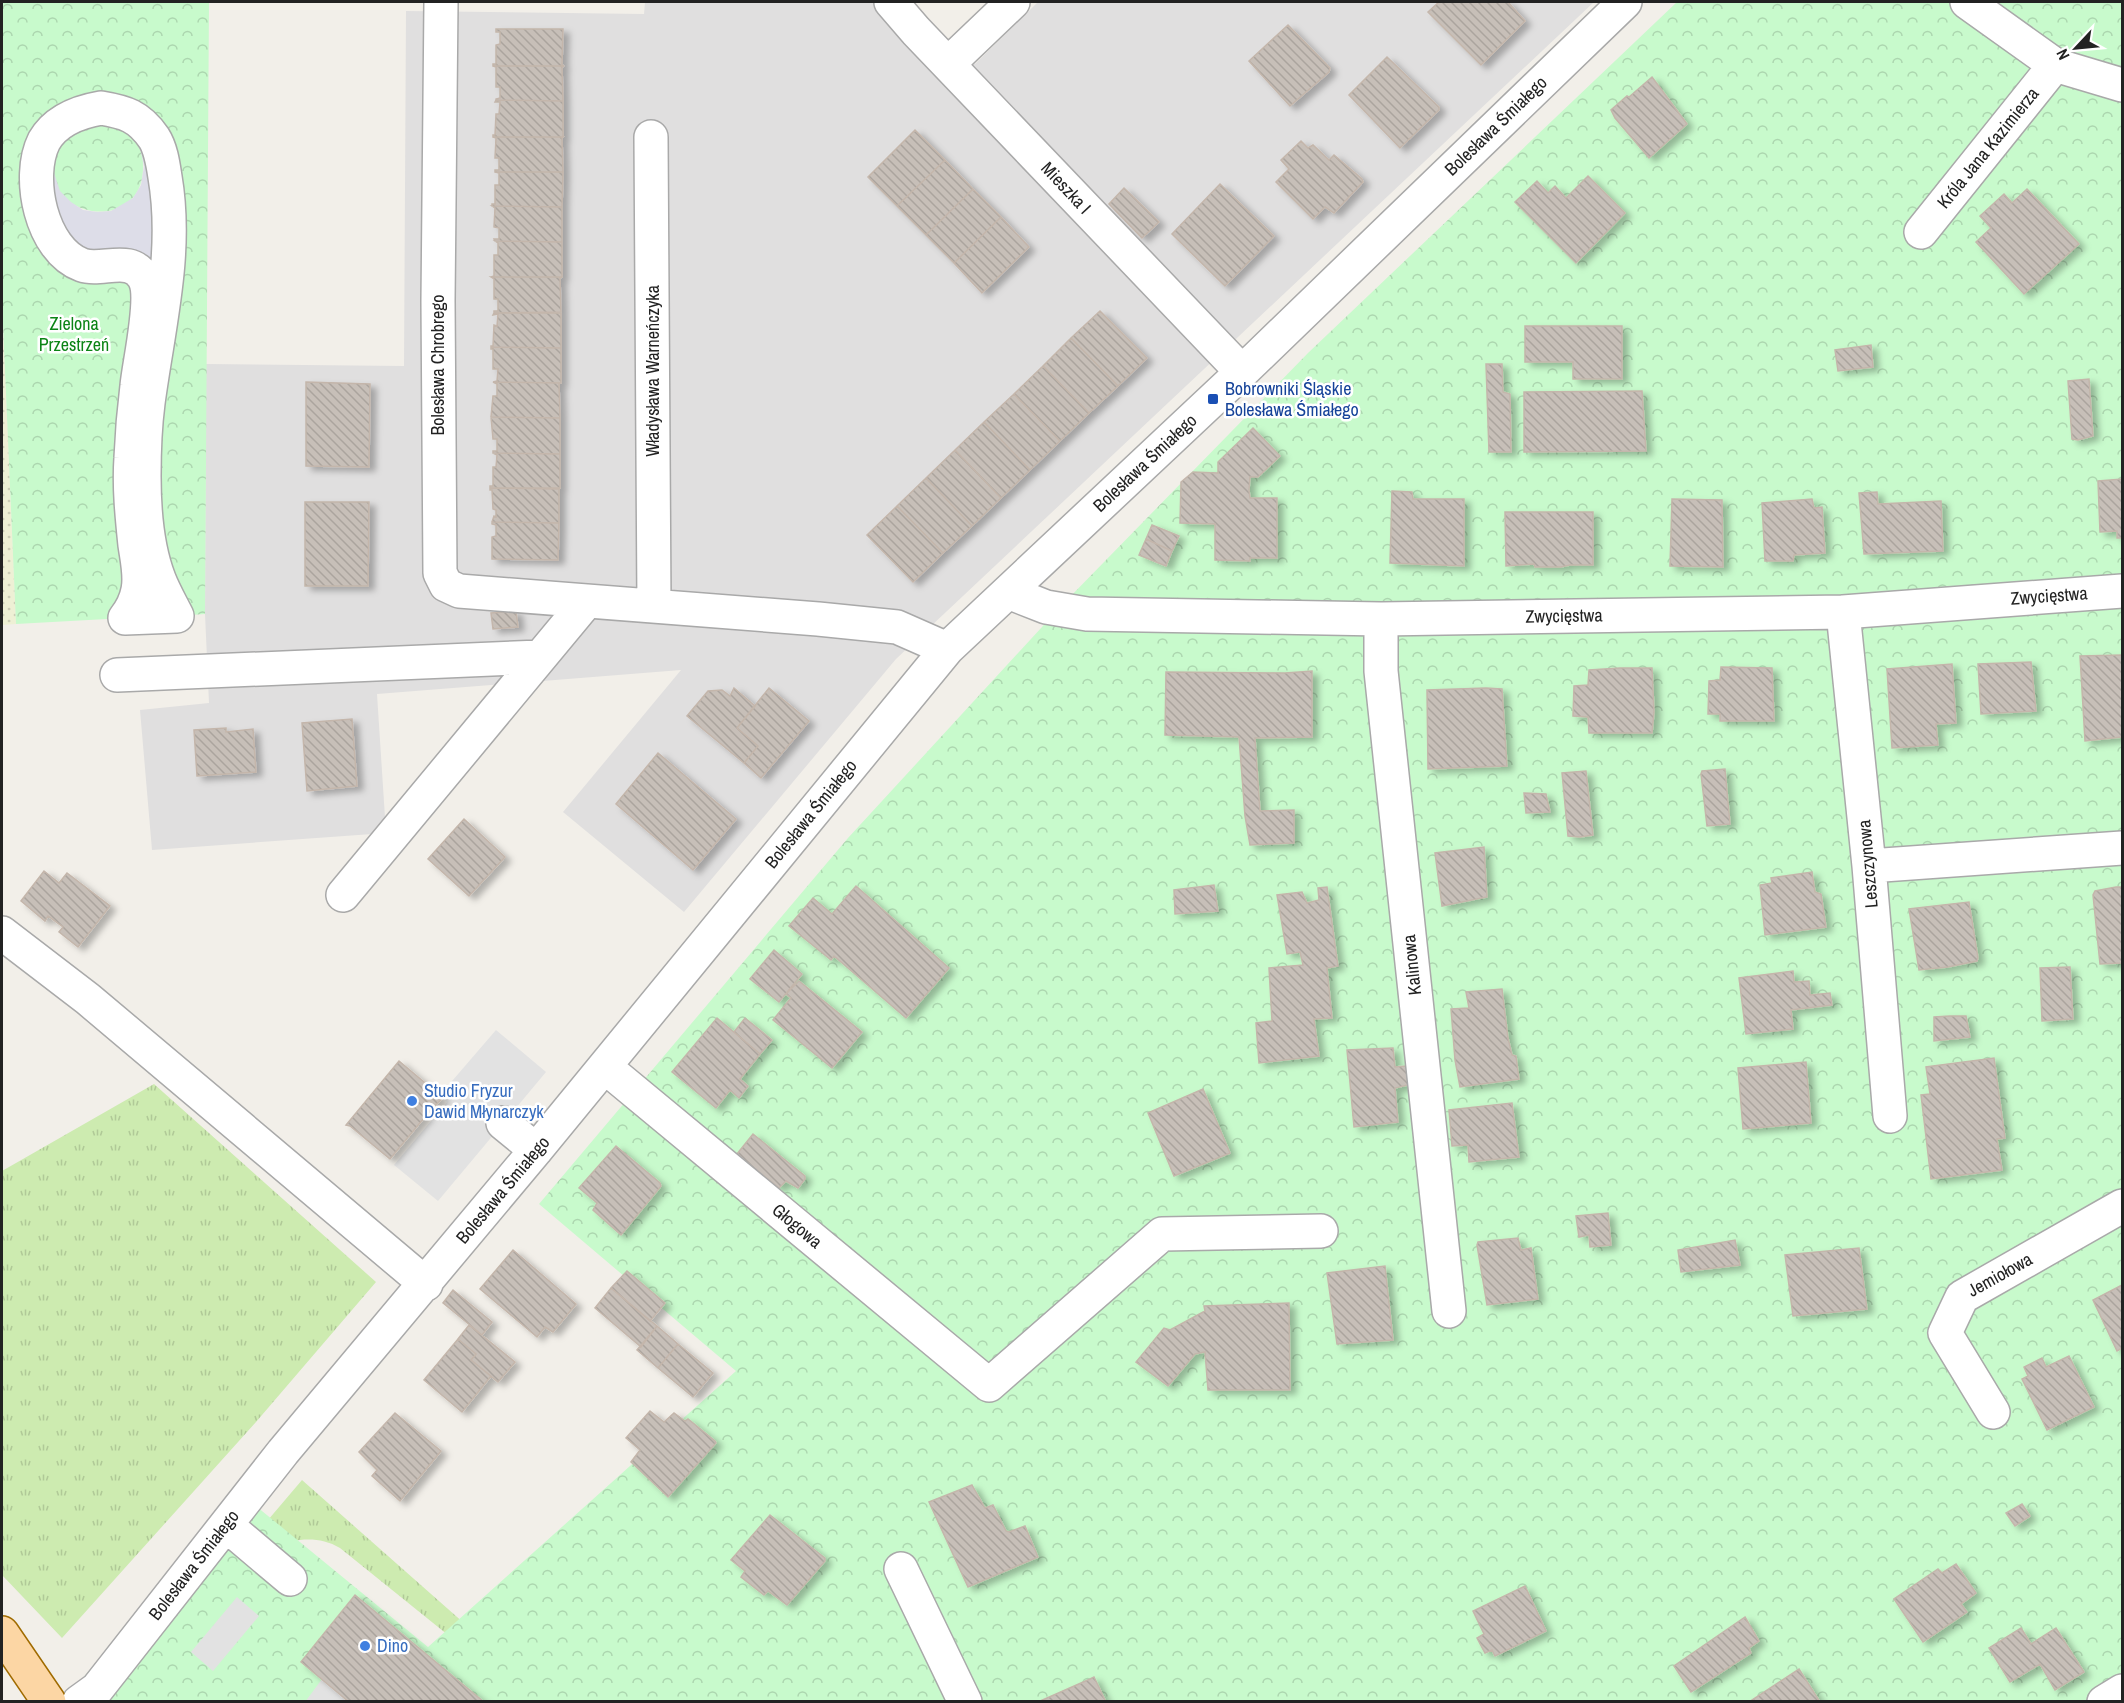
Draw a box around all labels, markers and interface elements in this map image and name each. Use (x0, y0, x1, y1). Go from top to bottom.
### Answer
north arrow (2046, 18, 2106, 78)
text: N (2051, 45, 2074, 64)
street label: Bolesława Śmiałego (1439, 70, 1552, 181)
street label: Króla Jana Kazimierza (1931, 82, 2044, 214)
street label: Mieszka I (1036, 156, 1097, 219)
street label: Władysława Warneńczyka (640, 285, 665, 457)
street label: Bolesława Chrobrego (425, 294, 450, 436)
park label: Zielona Przestrzeń (39, 311, 109, 357)
place label: Bobrowniki Śląskie Bolesława Śmiałego (1225, 376, 1359, 422)
marker: Bobrowniki Śląskie Bolesława Śmiałego (1206, 392, 1220, 406)
street label: Bolesława Śmiałego (1087, 408, 1202, 517)
street label: Zwycięstwa (2010, 580, 2088, 611)
street label: Zwycięstwa (1525, 602, 1603, 629)
street label: Bolesława Śmiałego (759, 754, 862, 874)
street label: Leszczynowa (1851, 819, 1884, 909)
street label: Kalinowa (1396, 934, 1427, 997)
place label: Studio Fryzur Dawid Młynarczyk (424, 1078, 544, 1124)
marker: Studio Fryzur Dawid Młynarczyk (405, 1094, 419, 1108)
street label: Bolesława Śmiałego (450, 1130, 555, 1249)
street label: Głogowa (767, 1197, 828, 1254)
street label: Jemiołowa (1963, 1247, 2037, 1303)
street label: Bolesława Śmiałego (143, 1504, 245, 1625)
place label: Dino (377, 1633, 408, 1658)
marker: Dino (358, 1639, 372, 1653)

